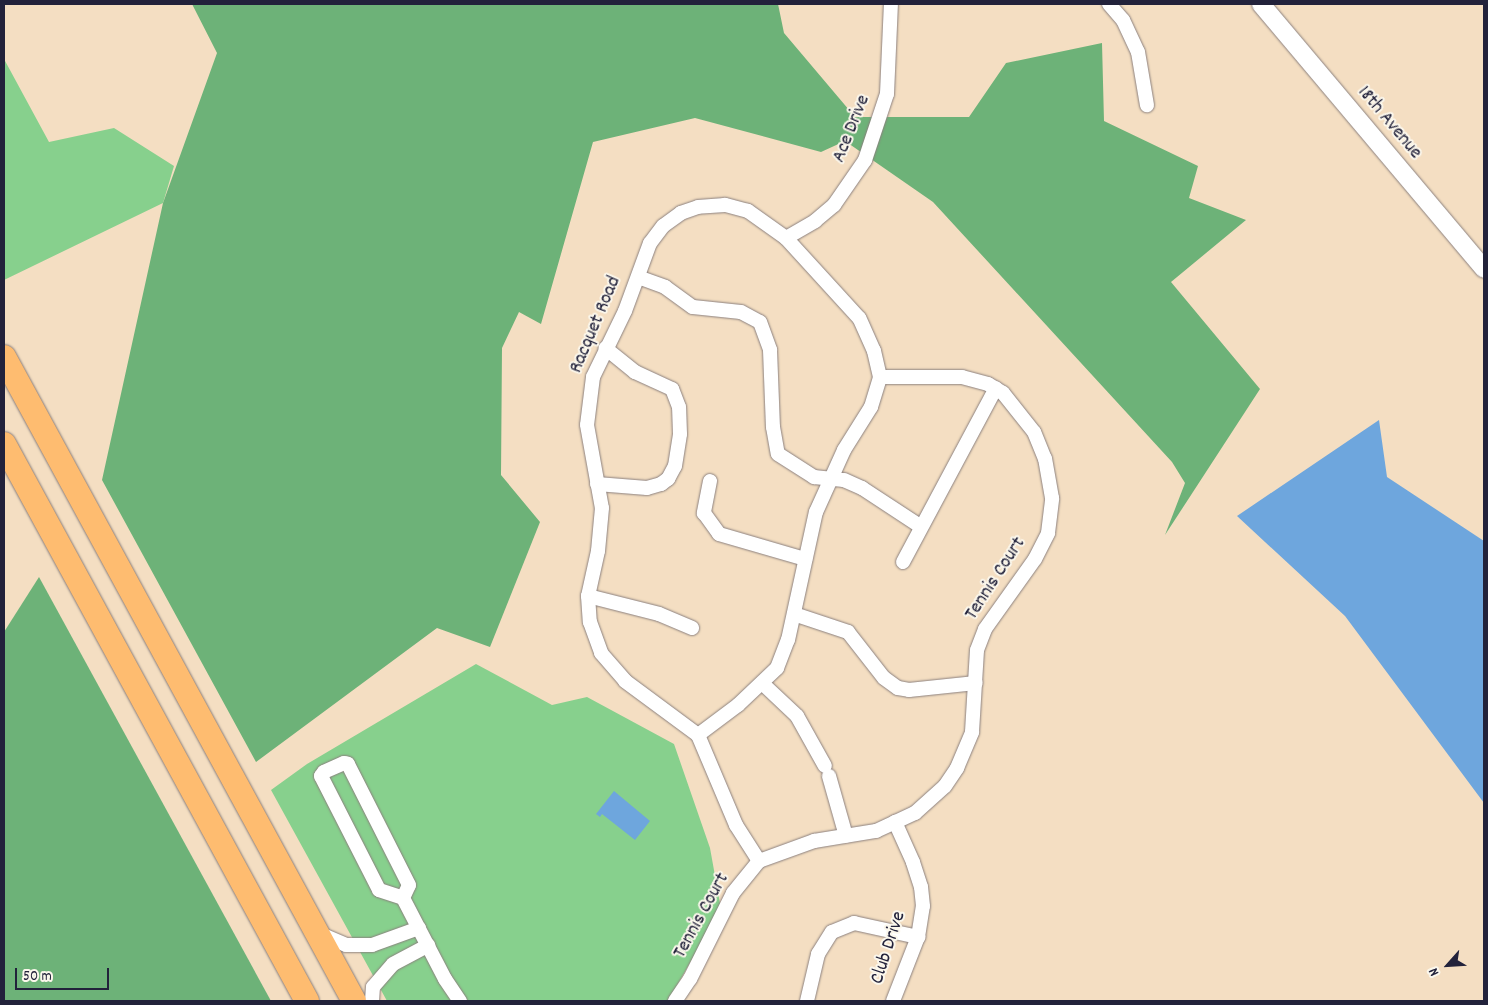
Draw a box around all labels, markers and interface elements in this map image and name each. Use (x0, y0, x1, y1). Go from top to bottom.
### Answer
street label: 18th Avenue (1351, 81, 1427, 165)
street label: Ace Drive (828, 92, 876, 166)
street label: Racquet Road (565, 273, 627, 377)
street label: Tennis Court (960, 533, 1032, 625)
street label: Tennis Court (669, 869, 735, 963)
street label: Club Drive (866, 909, 912, 987)
north arrow (1423, 940, 1473, 990)
scale bar (18, 958, 111, 990)
text: N (1424, 964, 1445, 979)
text: 50 m (23, 966, 52, 988)

